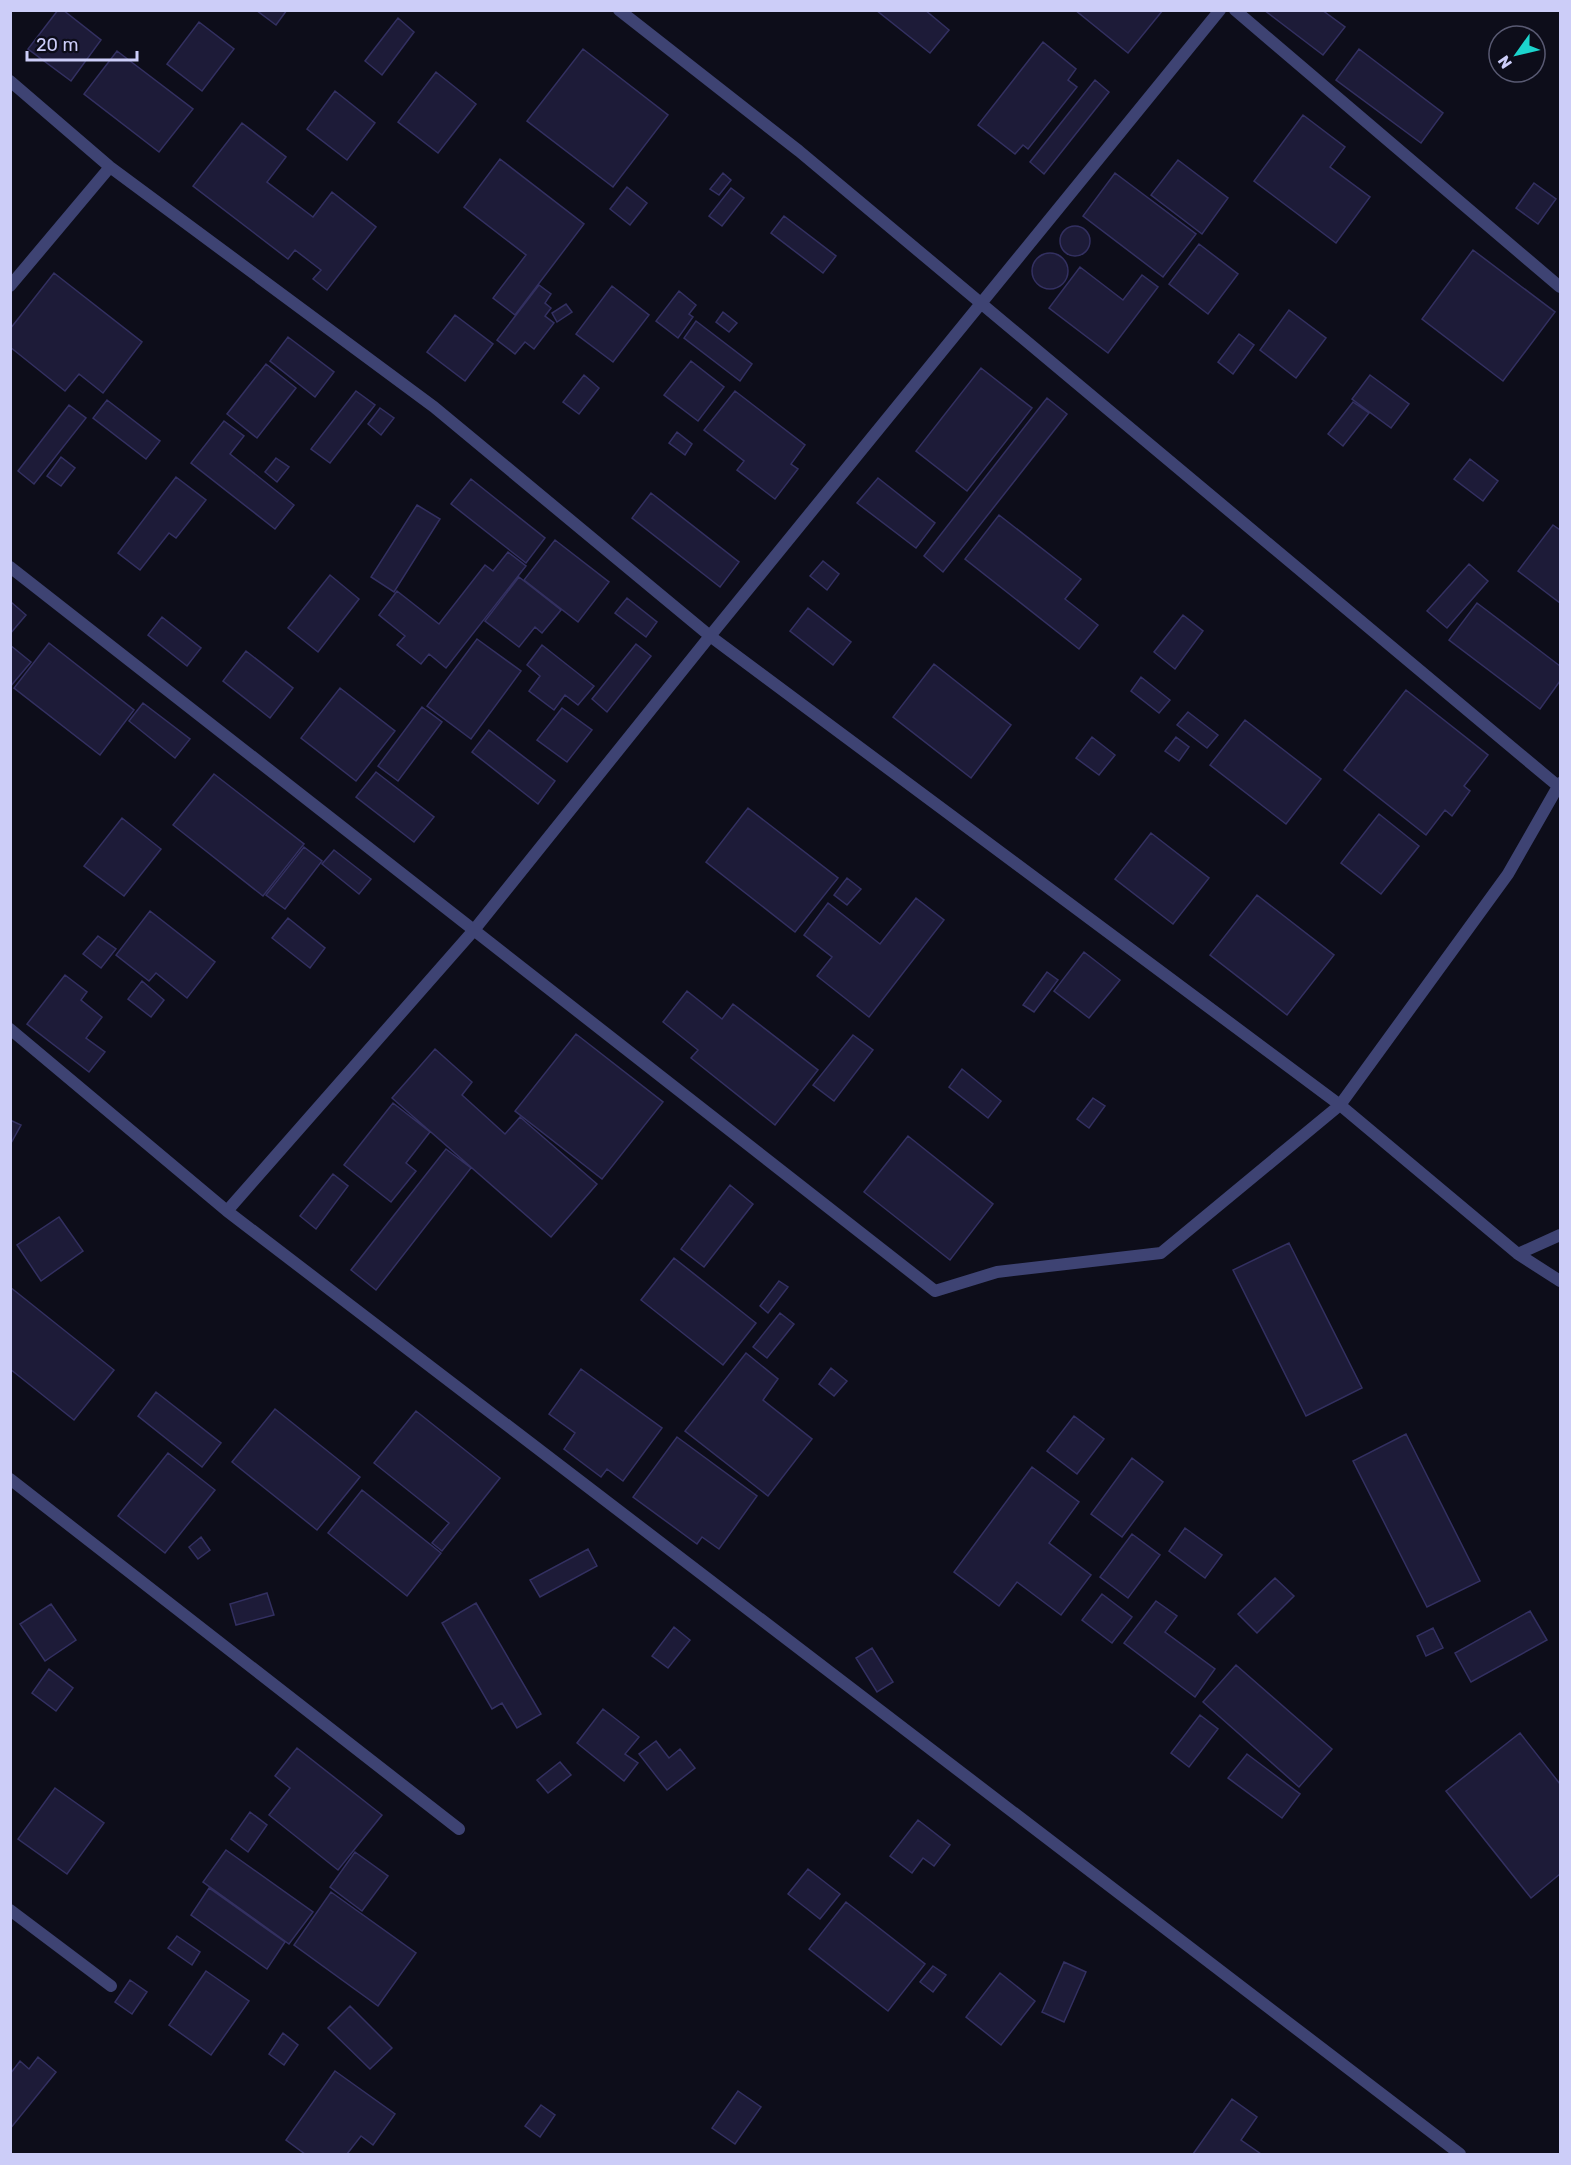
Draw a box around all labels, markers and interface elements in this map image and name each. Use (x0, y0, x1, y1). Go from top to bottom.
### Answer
scale bar (27, 24, 136, 62)
north arrow (1487, 24, 1547, 84)
text: 20 m (36, 34, 78, 56)
text: N (1494, 52, 1516, 72)

